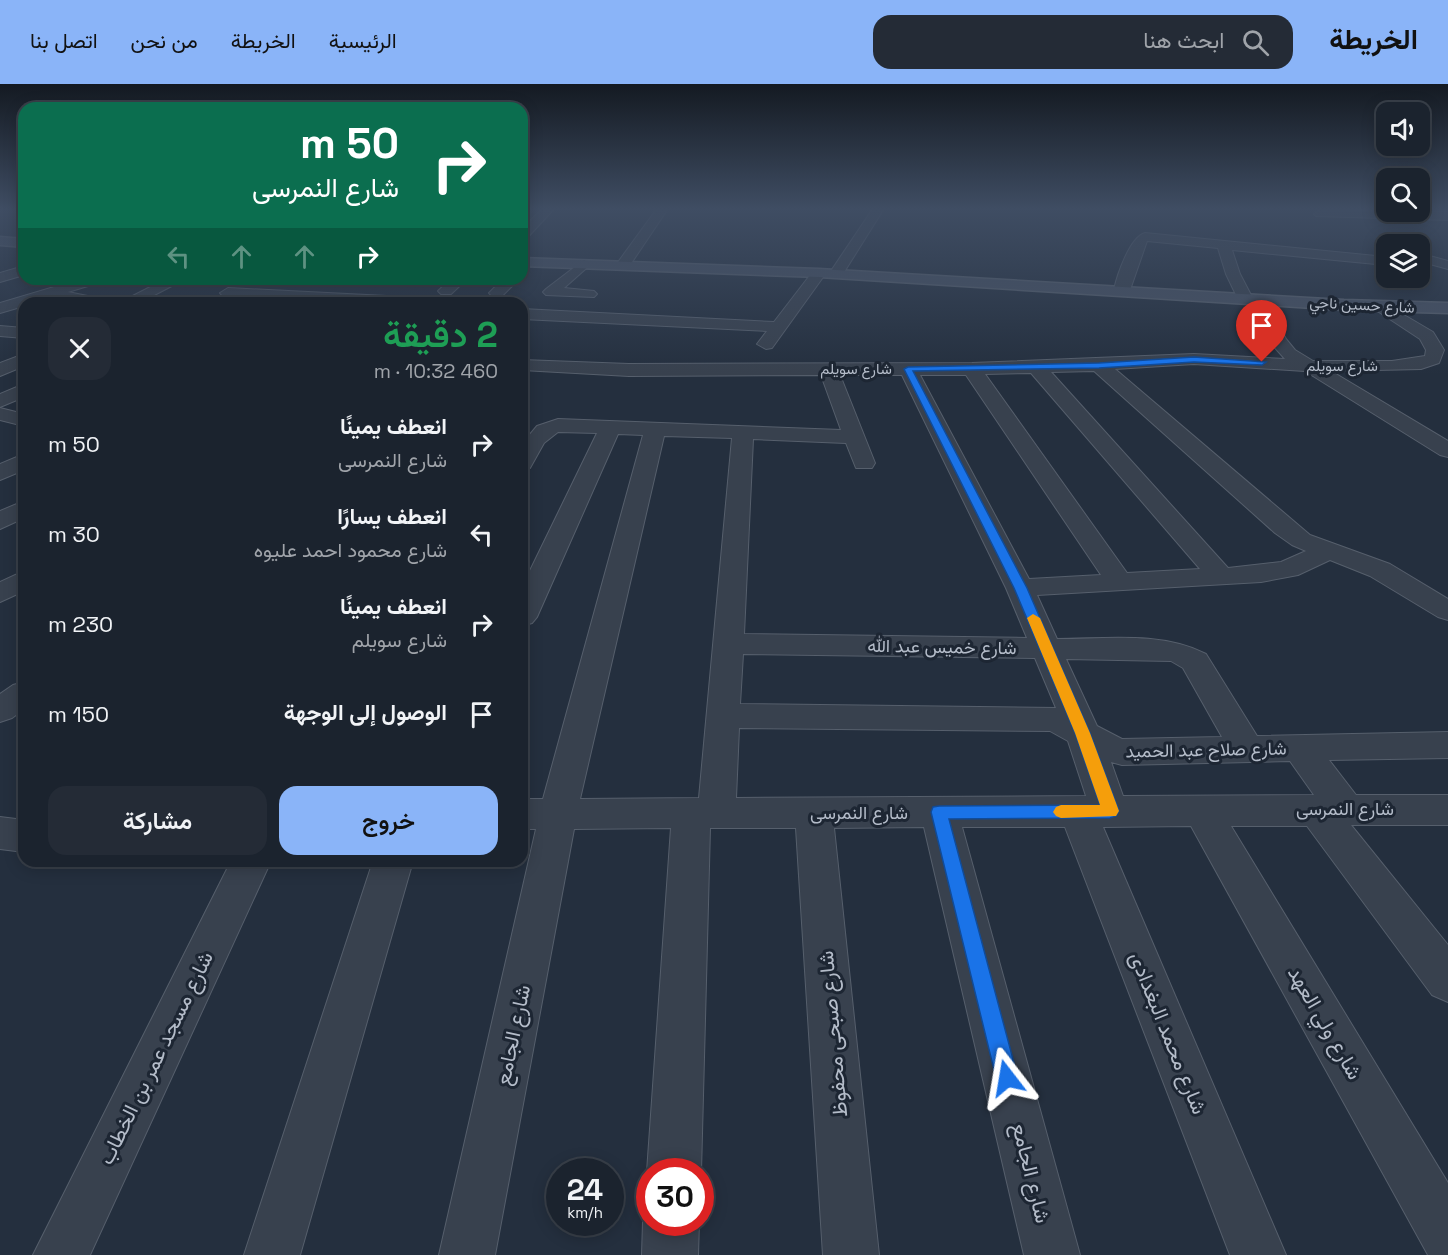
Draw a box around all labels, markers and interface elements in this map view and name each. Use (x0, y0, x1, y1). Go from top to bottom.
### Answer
search box (873, 15, 1293, 69)
text: الخريطة (1329, 21, 1418, 57)
text: ابحث هنا (1143, 26, 1224, 54)
icon: search (1239, 26, 1272, 59)
text: اتصل بنا (30, 27, 98, 54)
text: من نحن (131, 27, 198, 54)
text: الخريطة (231, 27, 296, 54)
text: الرئيسية (329, 27, 397, 54)
map controls (1376, 102, 1430, 288)
button: sound (1376, 102, 1430, 156)
text: 50 m (300, 117, 399, 170)
icon: right (420, 126, 498, 204)
button: search (1376, 168, 1430, 222)
text: شارع النمرسى (252, 170, 399, 205)
button: layers (1376, 234, 1430, 288)
icon: left (162, 240, 195, 273)
icon: ahead (225, 240, 258, 273)
icon: ahead (288, 240, 321, 273)
icon: right (351, 240, 384, 273)
street label: شارع حسين ناجي (1309, 292, 1415, 321)
pin (1236, 300, 1287, 362)
icon: arrive (1245, 309, 1278, 342)
text: 2 دقيقة (383, 312, 498, 358)
button: close (48, 317, 111, 380)
street label: شارع سويلم (1306, 356, 1378, 377)
text: 460 m · 10:32 (374, 358, 498, 384)
street label: شارع سويلم (820, 359, 892, 380)
text: انعطف يمينًا (340, 412, 447, 440)
icon: right (465, 428, 498, 461)
text: 50 m (48, 430, 100, 458)
text: شارع النمرسى (338, 447, 447, 473)
text: انعطف يسارًا (337, 502, 447, 530)
icon: left (465, 518, 498, 551)
text: 30 m (48, 520, 100, 548)
text: شارع محمود احمد عليوه (254, 537, 447, 563)
text: انعطف يمينًا (340, 592, 447, 620)
icon: right (465, 608, 498, 641)
text: 230 m (48, 610, 113, 638)
text: شارع سويلم (352, 627, 447, 653)
street label: شارع خميس عبد الله (867, 634, 1017, 660)
text: الوصول إلى الوجهة (284, 698, 447, 726)
icon: arrive (465, 698, 498, 731)
text: 150 m (48, 700, 109, 728)
street label: شارع صلاح عبد الحميد (1125, 737, 1287, 763)
button: مشاركة (48, 786, 267, 855)
button: خروج (279, 786, 498, 855)
street label: شارع النمرسى (1296, 797, 1394, 821)
street label: شارع النمرسى (810, 801, 908, 825)
street label: شارع مسجد عمر بن الخطاب (92, 947, 220, 1169)
street label: شارع محمد البغدادى (1123, 948, 1213, 1118)
street label: شارع صبحى محفوظ (812, 950, 854, 1118)
street label: شارع ولي العهد (1279, 961, 1369, 1086)
street label: شارع الجامع (489, 982, 537, 1088)
position arrow (975, 1046, 1039, 1110)
street label: شارع الجامع (1005, 1120, 1057, 1226)
speed limit sign: 30 (636, 1158, 714, 1236)
text: 24 (567, 1170, 603, 1209)
text: km/h (567, 1203, 603, 1222)

